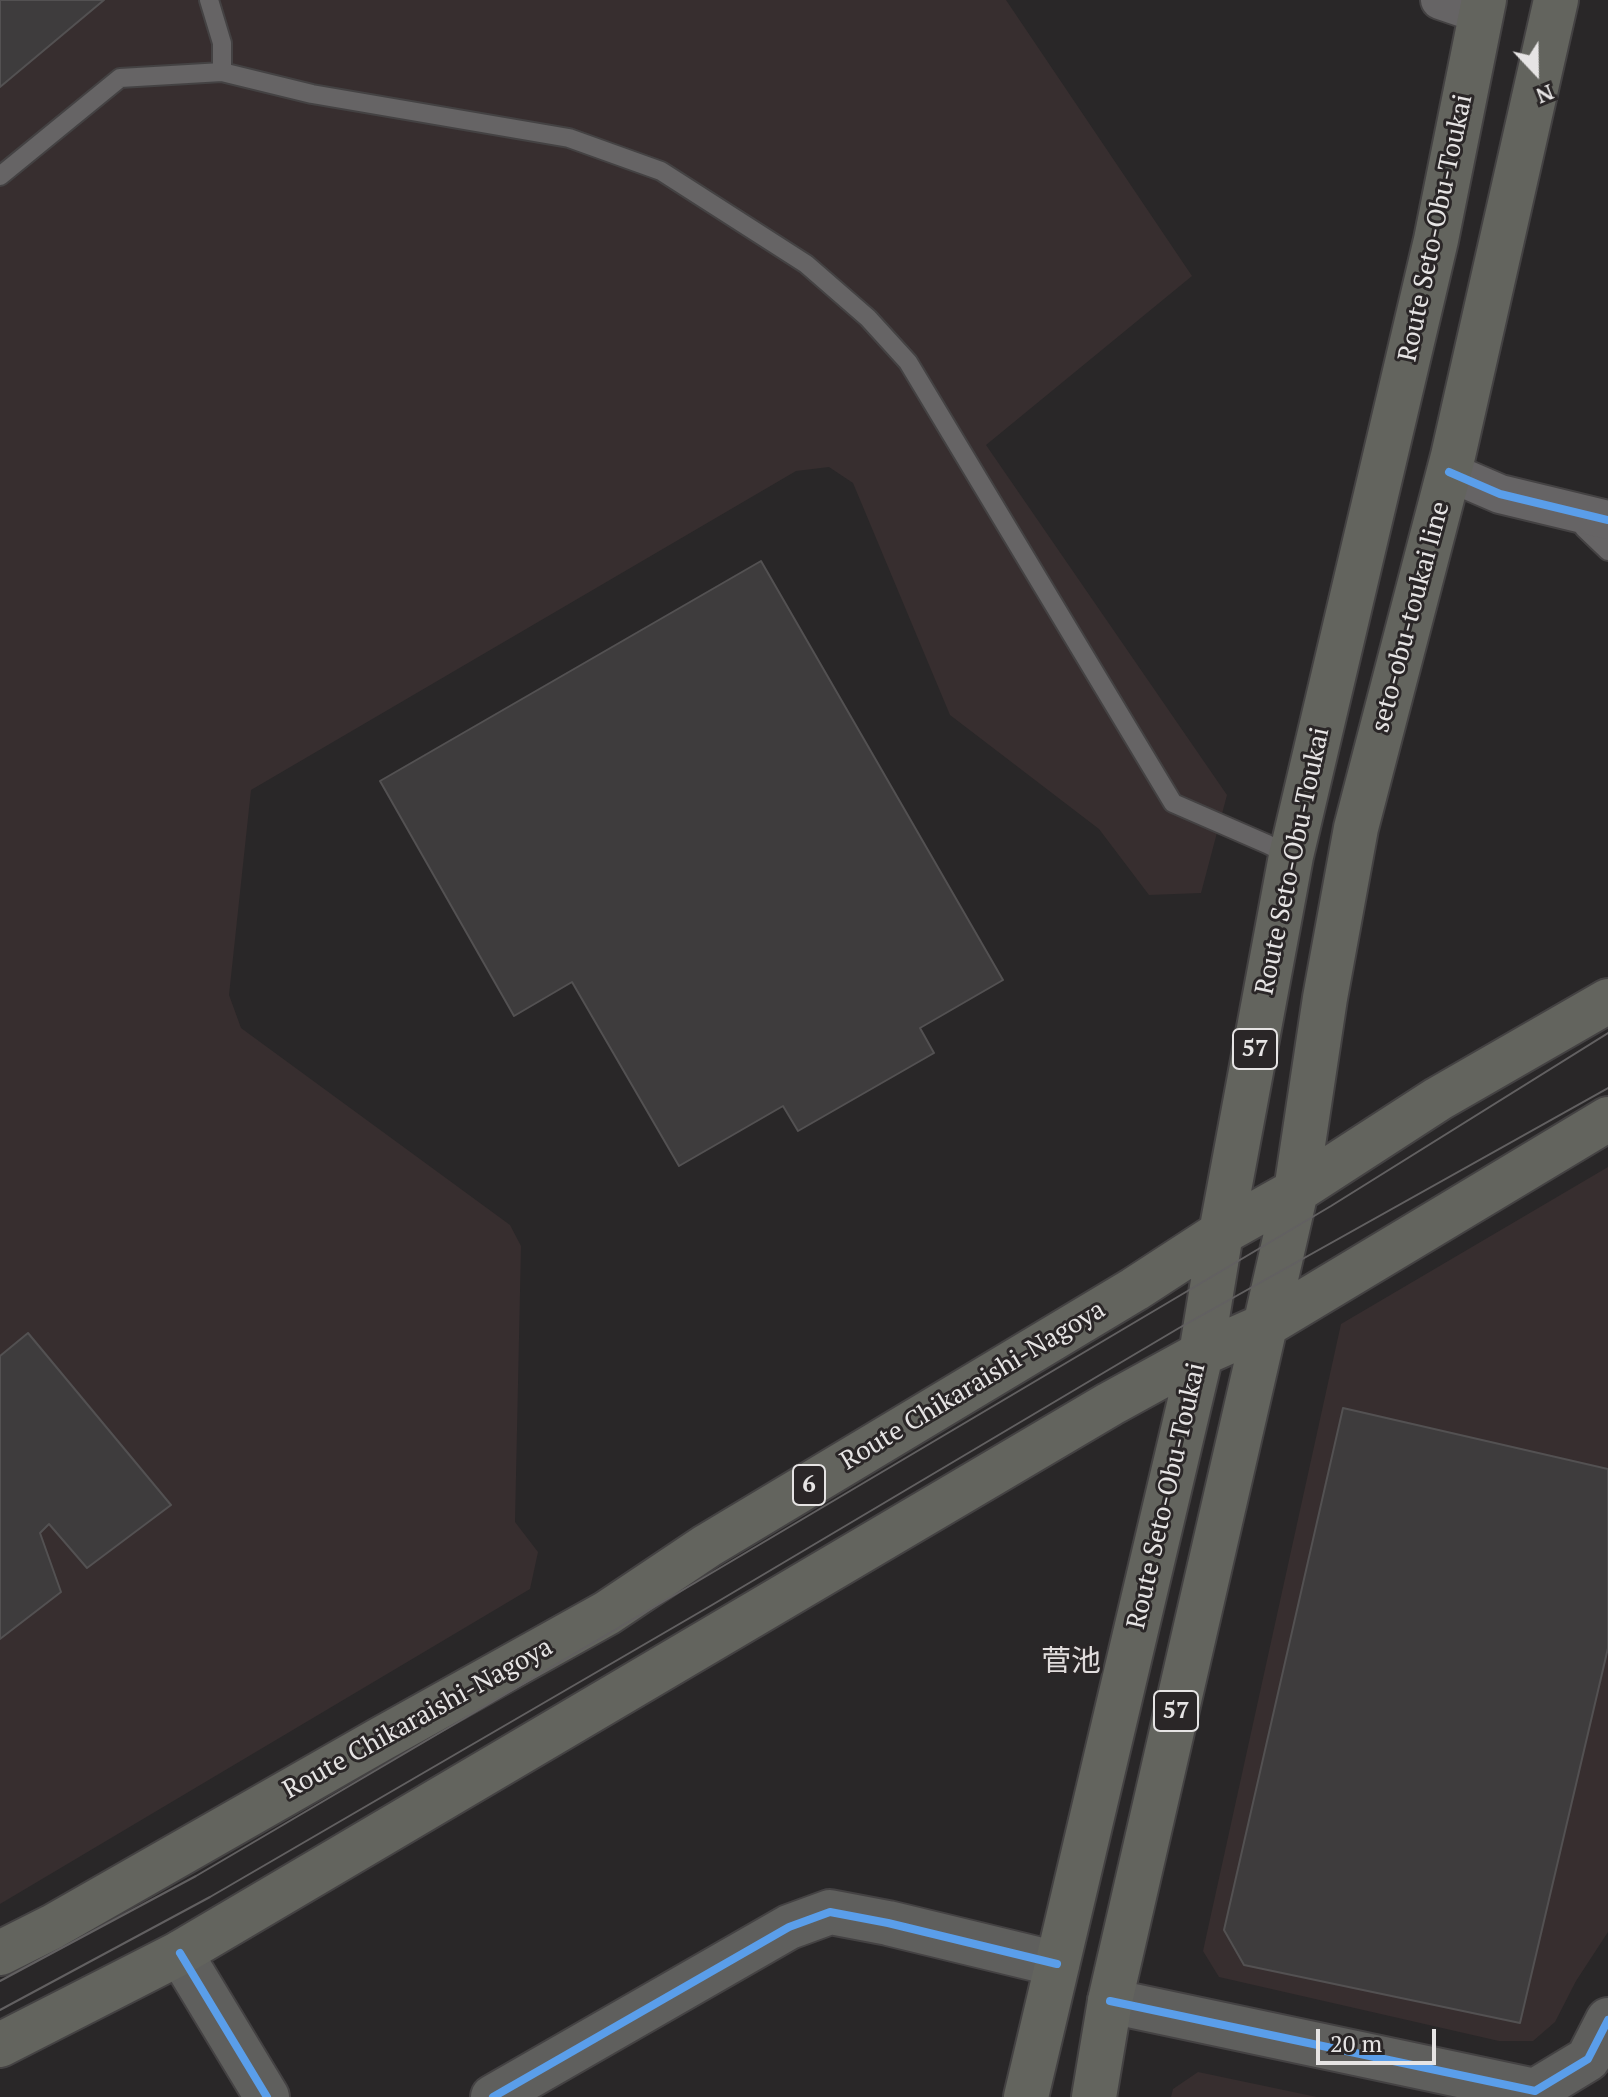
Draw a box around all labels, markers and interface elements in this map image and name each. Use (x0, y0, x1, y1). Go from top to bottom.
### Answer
north arrow (1496, 32, 1576, 112)
text: N (1532, 78, 1558, 111)
street label: Route Seto-Obu-Toukai (1392, 92, 1480, 364)
street label: seto-obu-toukai line (1365, 498, 1457, 736)
street label: Route Seto-Obu-Toukai (1249, 725, 1337, 997)
road number: 57 (1233, 1029, 1277, 1069)
street label: Route Chikaraishi-Nagoya (835, 1295, 1111, 1477)
street label: Route Seto-Obu-Toukai (1121, 1360, 1213, 1632)
road number: 6 (793, 1465, 825, 1505)
street label: Route Chikaraishi-Nagoya (278, 1632, 558, 1806)
district label: 菅池 (1041, 1644, 1101, 1680)
road number: 57 (1154, 1691, 1198, 1731)
scale bar (1320, 2013, 1440, 2063)
text: 20 m (1330, 2027, 1382, 2059)

